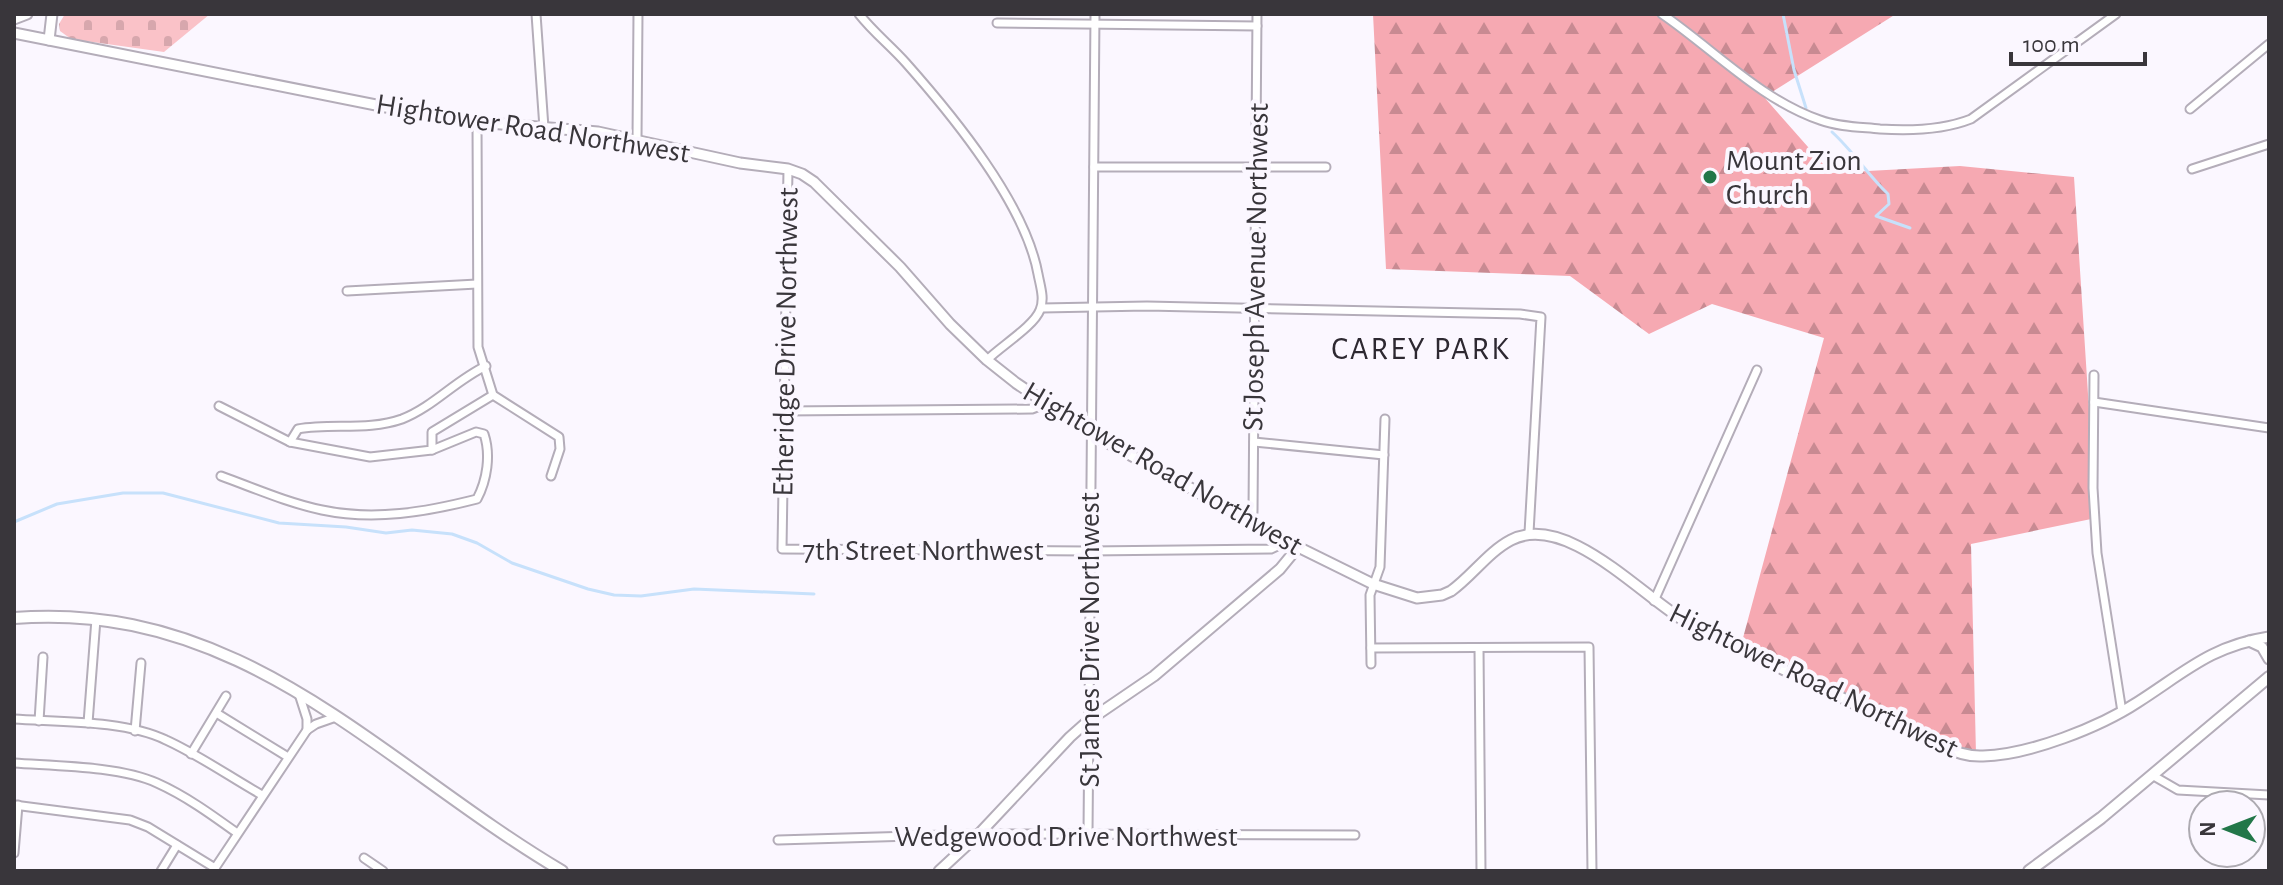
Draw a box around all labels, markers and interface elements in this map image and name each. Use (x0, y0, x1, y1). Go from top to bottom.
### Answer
scale bar (2011, 16, 2145, 66)
text: 100 m (2023, 33, 2080, 57)
street label: Hightower Road Northwest (374, 89, 692, 169)
street label: St Joseph Avenue Northwest (1238, 102, 1274, 431)
place label: Mount Zion Church (1726, 146, 1862, 210)
marker: Mount Zion Church (1701, 168, 1719, 186)
street label: Etheridge Drive Northwest (768, 187, 804, 497)
district label: CAREY PARK (1331, 333, 1511, 365)
street label: Hightower Road Northwest (1018, 377, 1308, 561)
street label: St James Drive Northwest (1075, 492, 1105, 788)
street label: 7th Street Northwest (802, 536, 1044, 566)
street label: Hightower Road Northwest (1664, 598, 1963, 764)
north arrow (2187, 789, 2267, 869)
text: N (2197, 821, 2219, 837)
street label: Wedgewood Drive Northwest (894, 822, 1238, 852)

